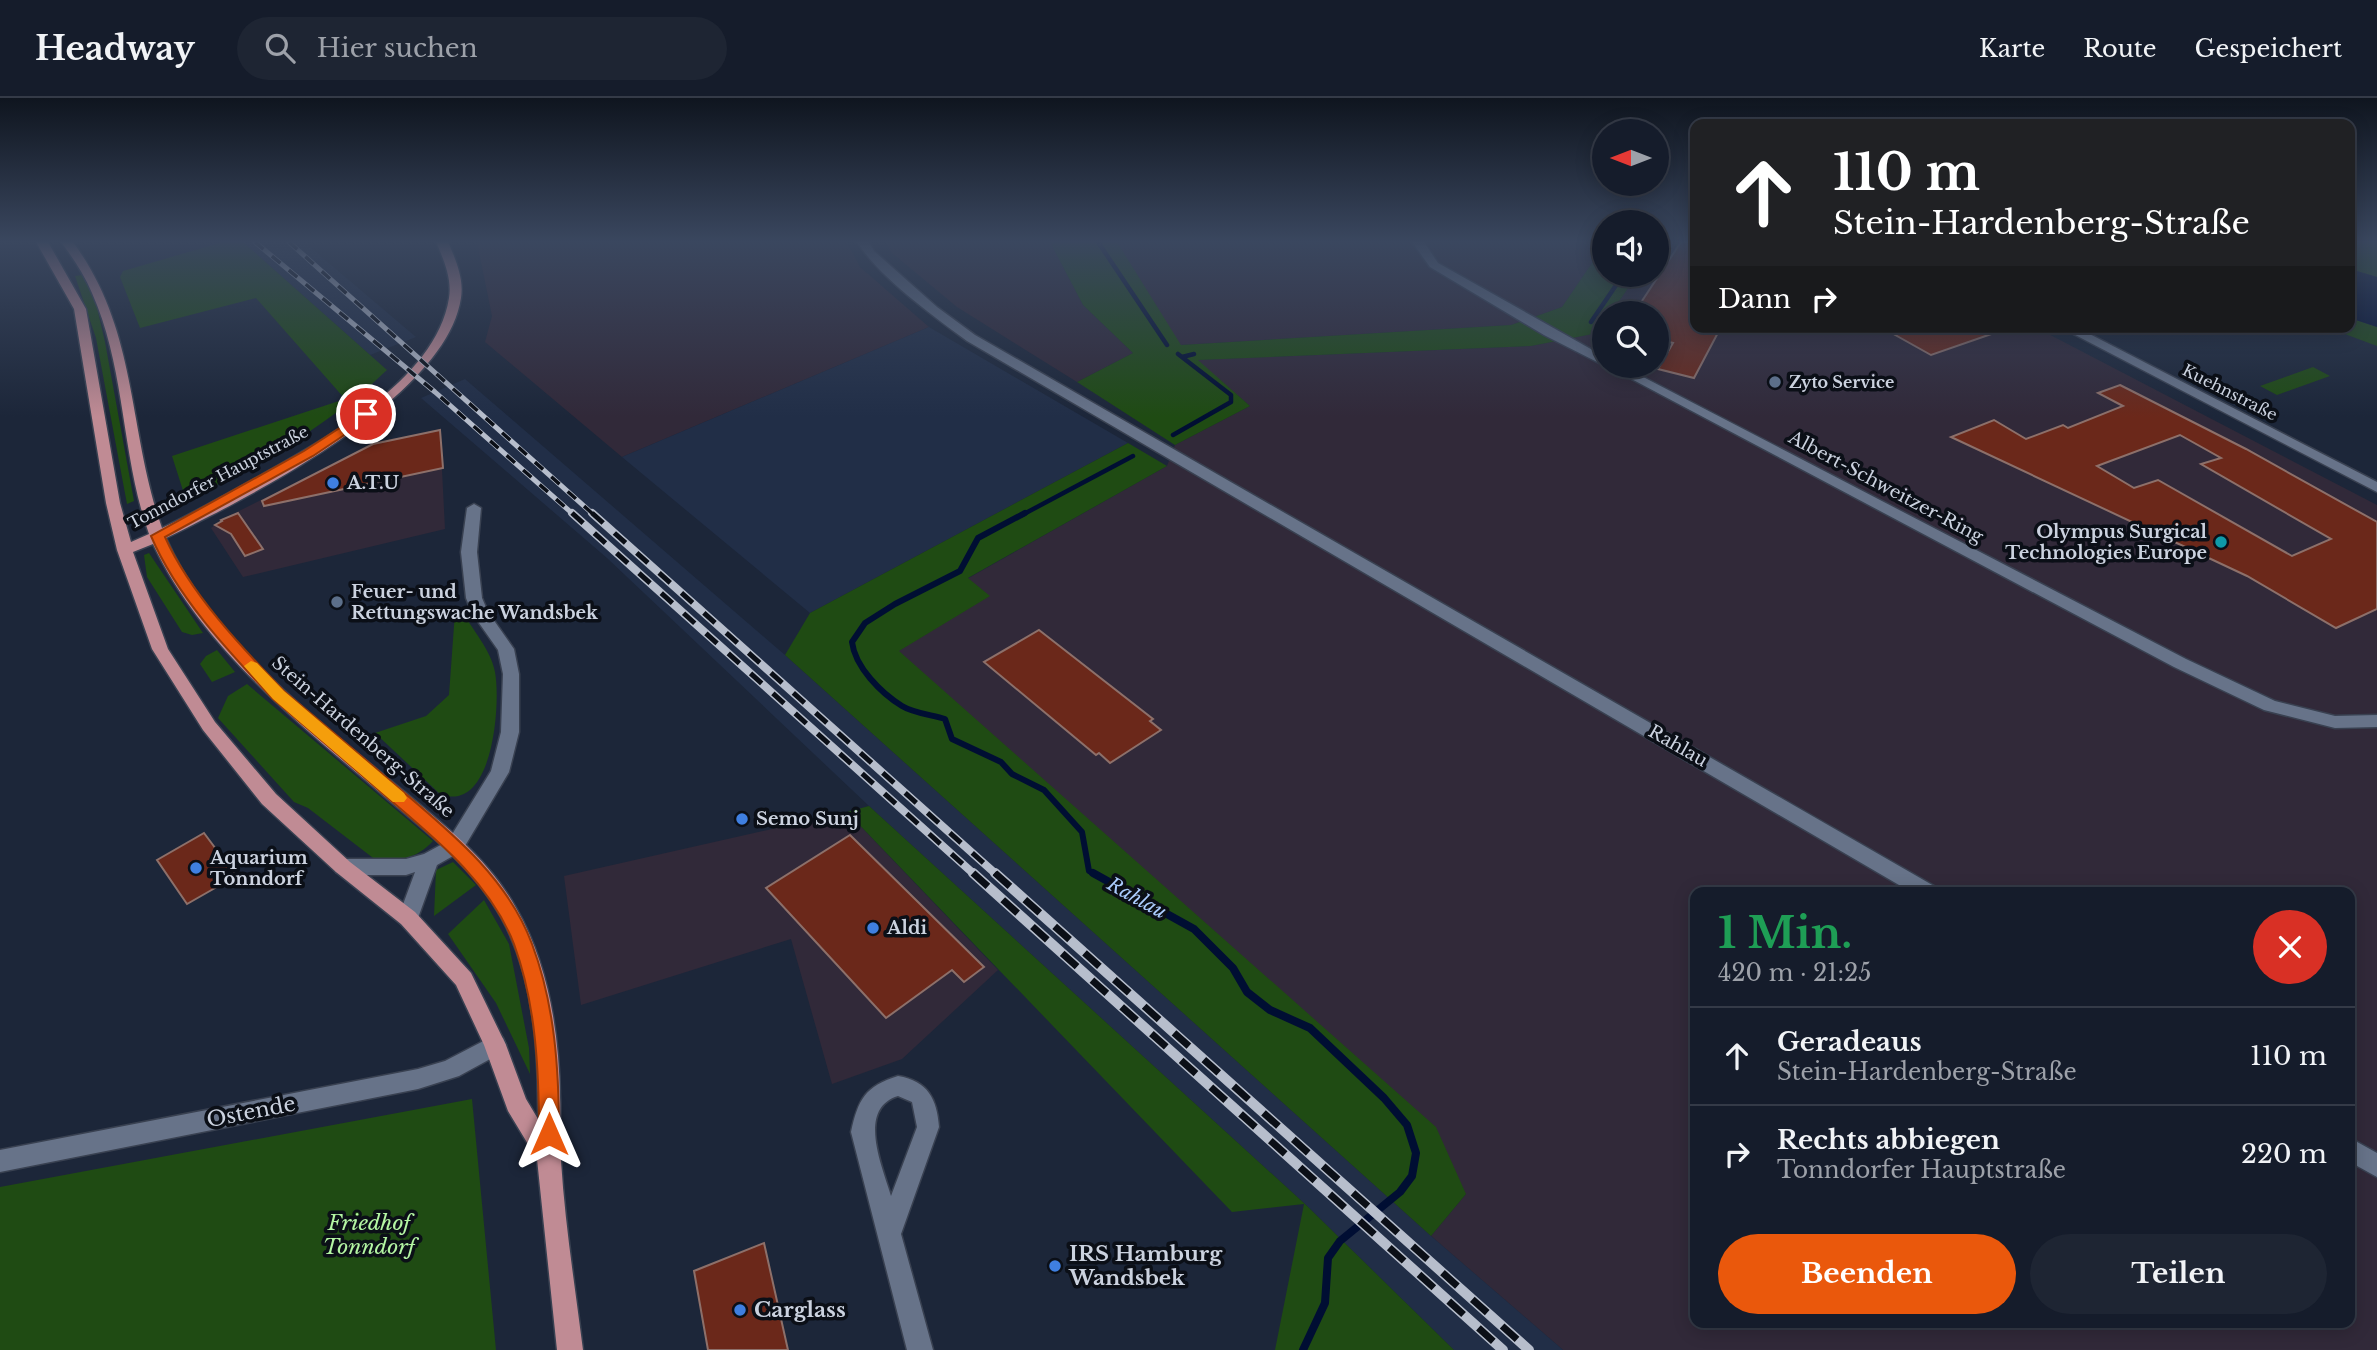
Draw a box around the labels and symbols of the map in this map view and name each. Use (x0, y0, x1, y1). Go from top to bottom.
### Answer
north arrow (1592, 119, 1670, 196)
street label: Kuehnstraße (2179, 359, 2281, 425)
place label: Zyto Service (1789, 372, 1894, 392)
marker: Zyto Service (1767, 374, 1783, 390)
pin (336, 384, 396, 444)
street label: Tonndorfer Hauptstraße (125, 421, 311, 533)
street label: Albert-Schweitzer-Ring (1784, 426, 1987, 548)
place label: A.T.U (346, 472, 399, 494)
marker: A.T.U (325, 475, 341, 491)
place label: Olympus Surgical Technologies Europe (2005, 521, 2208, 564)
marker: Olympus Surgical Technologies Europe (2213, 534, 2229, 550)
place label: Feuer- und Rettungswache Wandsbek (351, 581, 599, 624)
marker: Feuer- und Rettungswache Wandsbek (329, 594, 345, 610)
street label: Stein-Hardenberg-Straße (267, 652, 459, 822)
street label: Rahlau (1645, 720, 1711, 772)
place label: Semo Sunj (756, 808, 859, 830)
marker: Semo Sunj (734, 811, 750, 827)
place label: Aquarium Tonndorf (209, 847, 308, 890)
marker: Aquarium Tonndorf (188, 860, 204, 876)
water label: Rahlau (1102, 872, 1171, 924)
place label: Aldi (886, 917, 927, 939)
marker: Aldi (865, 920, 881, 936)
street label: Ostende (204, 1091, 298, 1133)
position arrow (512, 1097, 586, 1171)
park label: Friedhof Tonndorf (323, 1210, 420, 1260)
place label: IRS Hamburg Wandsbek (1068, 1241, 1223, 1291)
marker: IRS Hamburg Wandsbek (1047, 1258, 1063, 1274)
place label: Carglass (754, 1297, 846, 1323)
marker: Carglass (732, 1302, 748, 1318)

